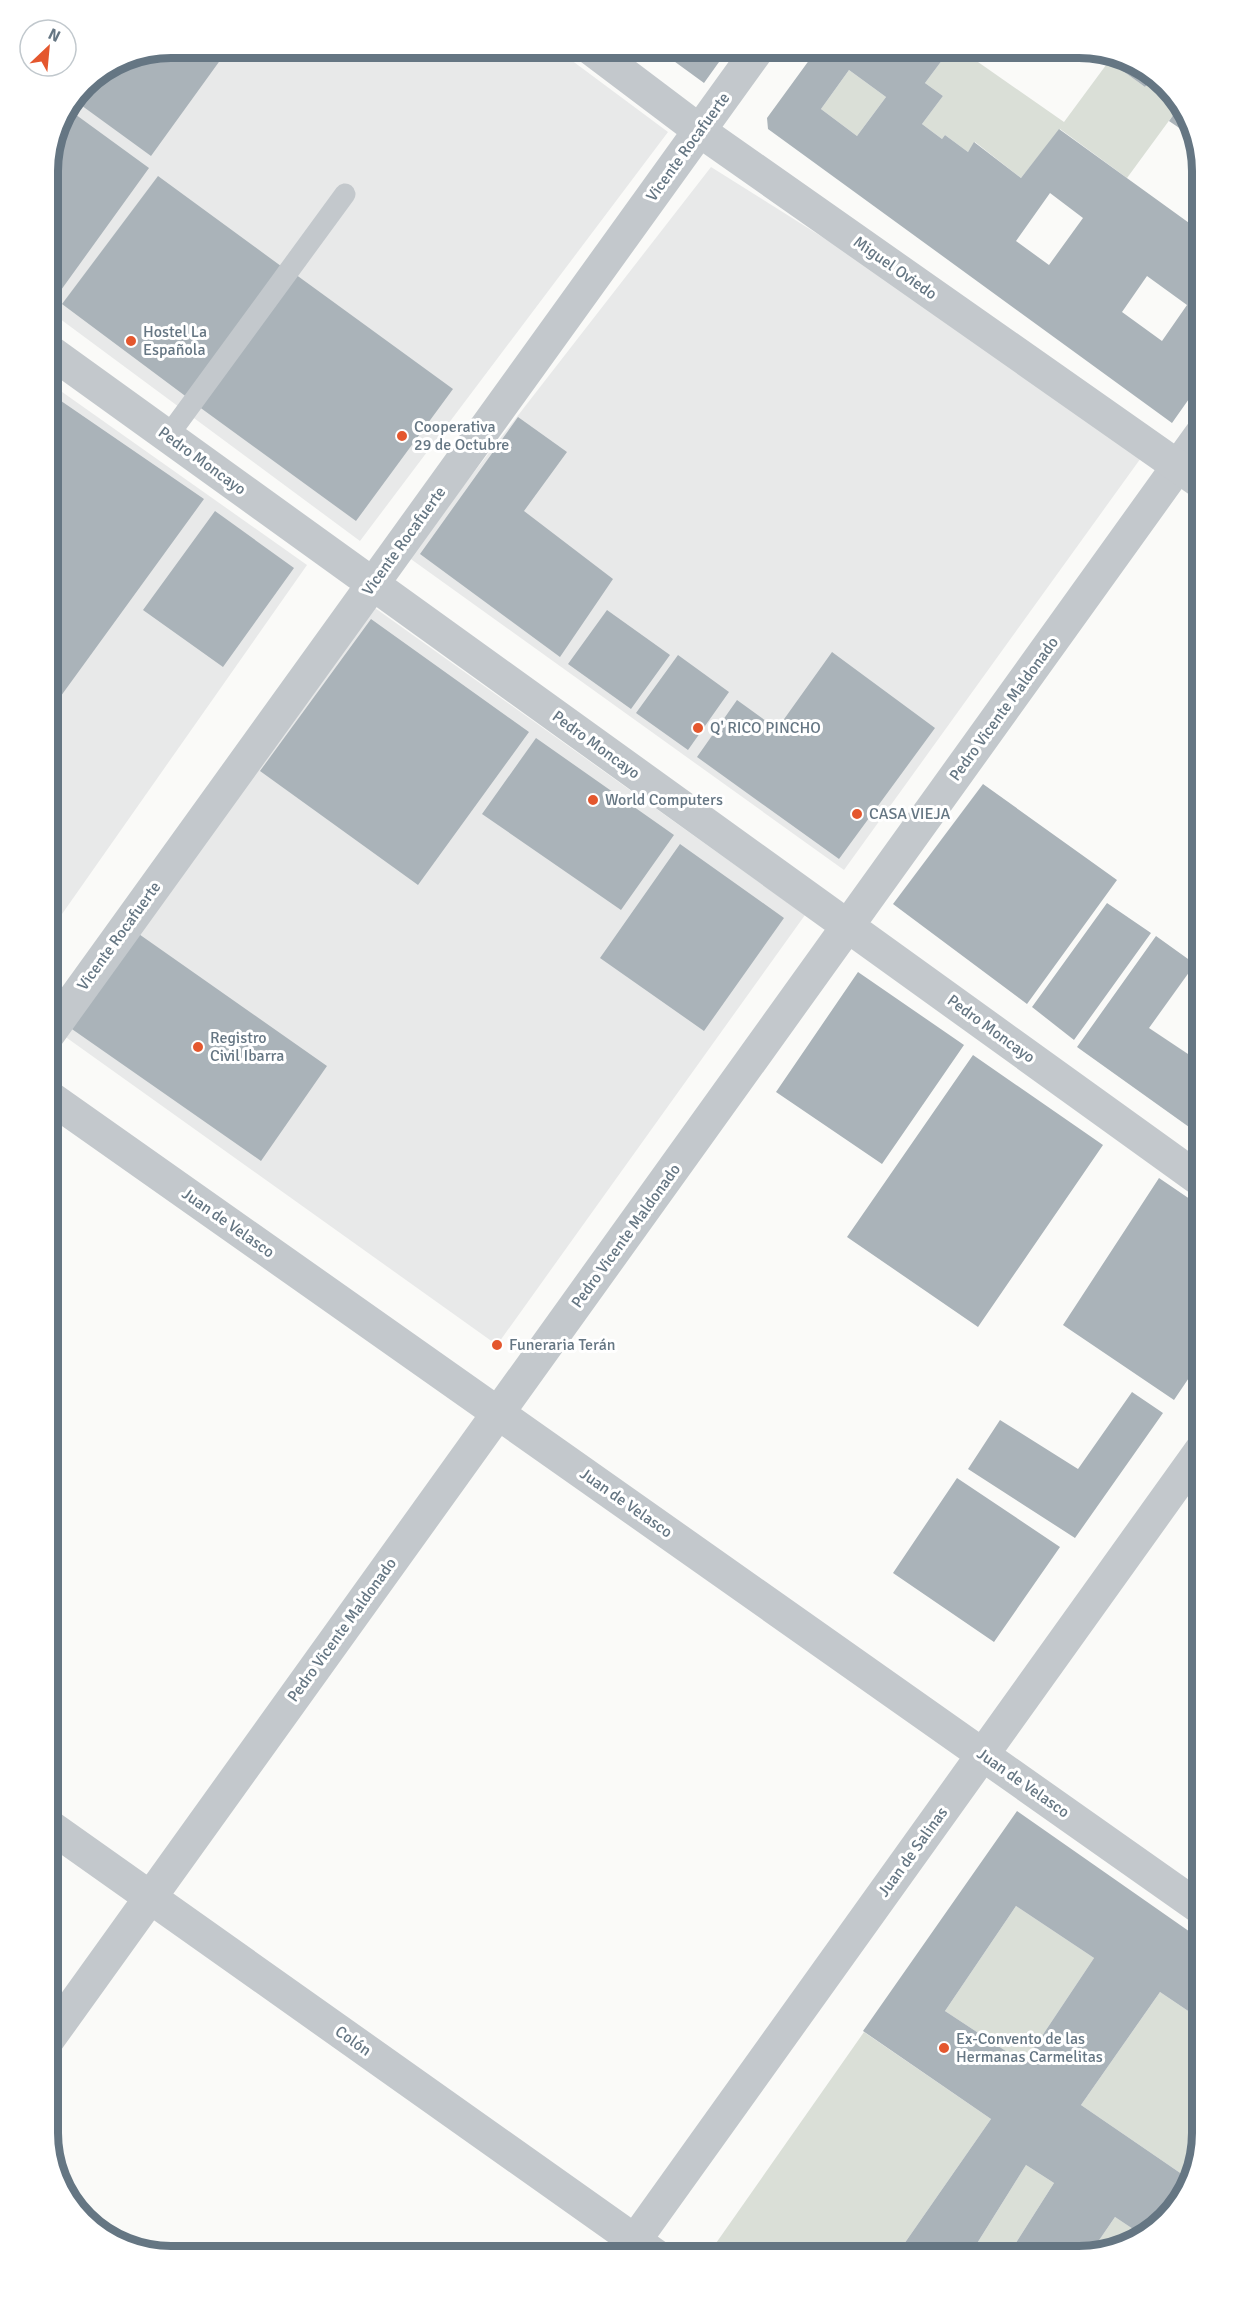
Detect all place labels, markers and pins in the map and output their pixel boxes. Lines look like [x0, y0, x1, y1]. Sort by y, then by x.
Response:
place label: Hostel La Española [143, 322, 207, 360]
marker: Hostel La Española [124, 334, 138, 348]
place label: Cooperativa 29 de Octubre [414, 417, 509, 455]
marker: Cooperativa 29 de Octubre [395, 429, 409, 443]
place label: Q' RICO PINCHO [710, 718, 821, 738]
marker: Q' RICO PINCHO [691, 721, 705, 735]
place label: World Computers [605, 790, 723, 810]
marker: World Computers [586, 793, 600, 807]
place label: CASA VIEJA [869, 804, 950, 824]
marker: CASA VIEJA [850, 807, 864, 821]
place label: Registro Civil Ibarra [210, 1028, 285, 1066]
marker: Registro Civil Ibarra [191, 1040, 205, 1054]
place label: Funeraria Terán [509, 1335, 616, 1355]
marker: Funeraria Terán [490, 1338, 504, 1352]
place label: Ex-Convento de las Hermanas Carmelitas [956, 2029, 1103, 2067]
marker: Ex-Convento de las Hermanas Carmelitas [937, 2041, 951, 2055]

